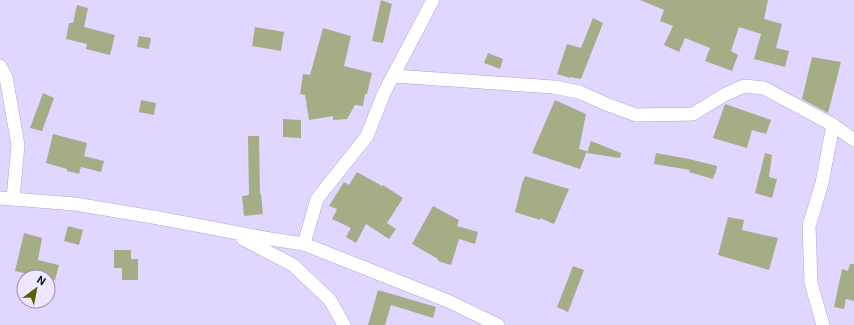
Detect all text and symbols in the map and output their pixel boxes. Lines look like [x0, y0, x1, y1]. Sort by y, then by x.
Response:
north arrow [16, 269, 56, 309]
text: N [34, 273, 48, 289]

